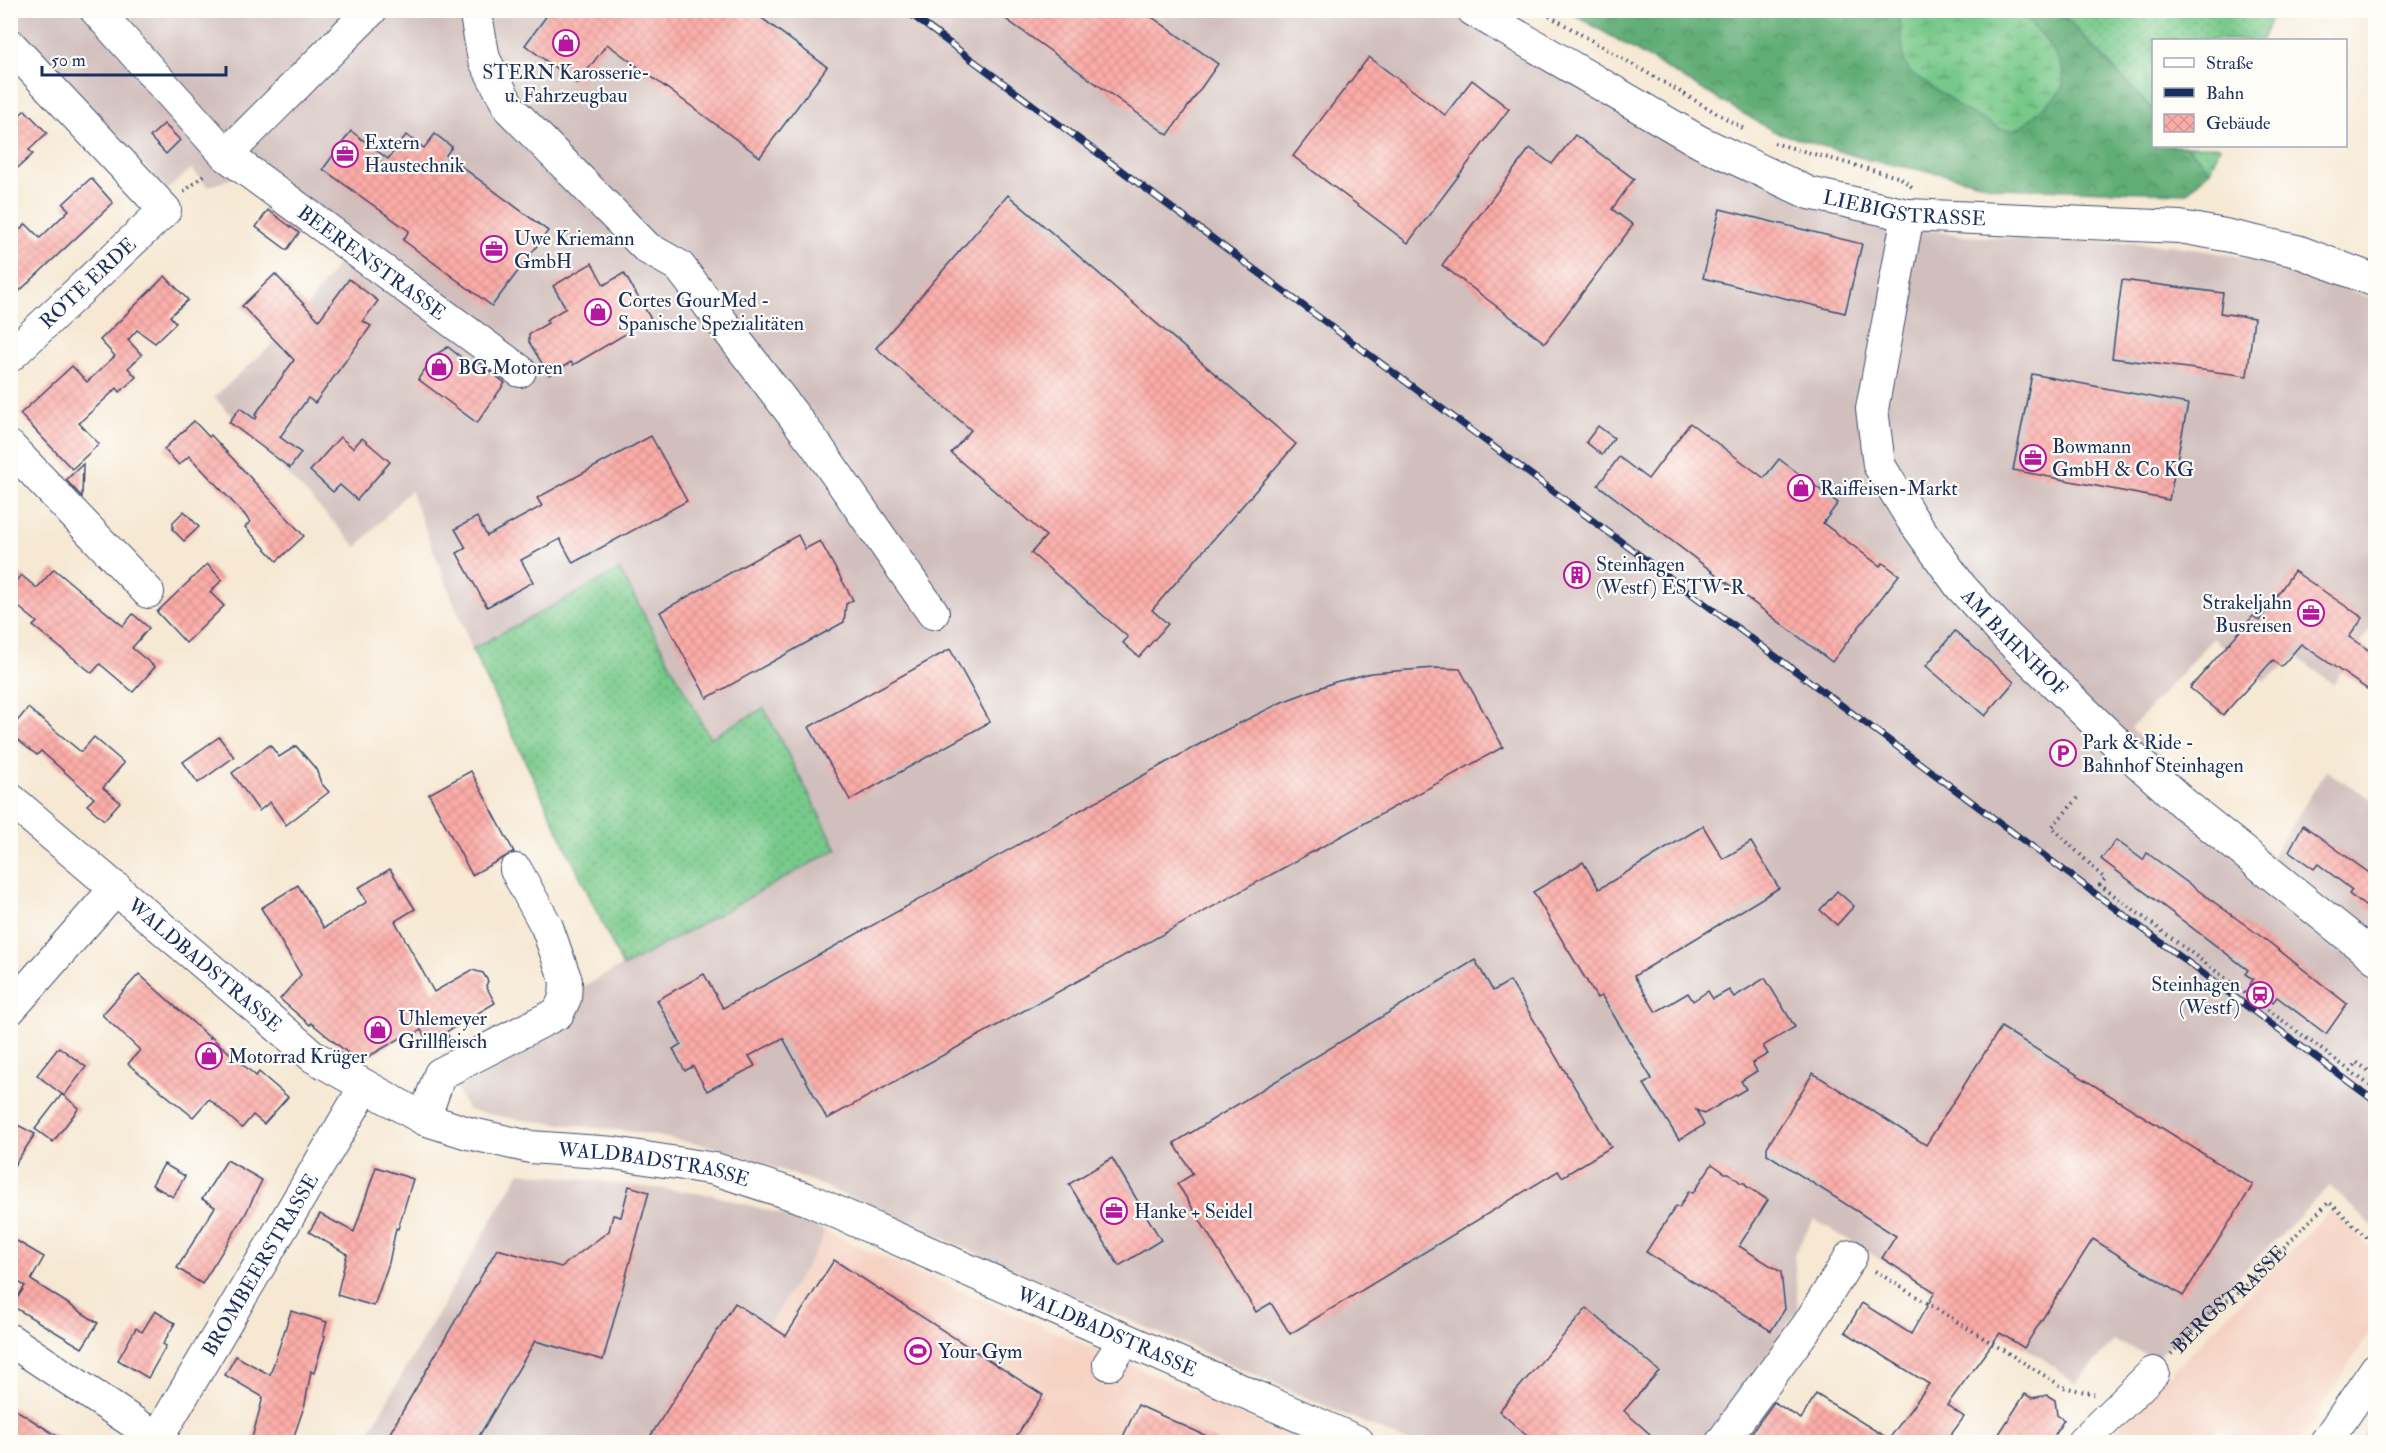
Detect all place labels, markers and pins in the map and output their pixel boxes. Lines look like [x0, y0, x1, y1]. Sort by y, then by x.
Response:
shop icon: STERN Karosserie- u. Fahrzeugbau [551, 28, 581, 58]
place label: STERN Karosserie- u. Fahrzeugbau [482, 60, 650, 108]
place label: Extern Haustechnik [364, 130, 465, 178]
office icon: Extern Haustechnik [330, 139, 360, 169]
place label: Uwe Kriemann GmbH [514, 226, 635, 274]
office icon: Uwe Kriemann GmbH [479, 234, 509, 264]
place label: Cortes GourMed - Spanische Spezialitäten [618, 288, 804, 337]
shop icon: Cortes GourMed - Spanische Spezialitäten [583, 297, 613, 327]
shop icon: BG Motoren [424, 352, 454, 382]
place label: BG Motoren [458, 355, 563, 380]
place label: Bowmann GmbH & Co KG [2052, 434, 2194, 482]
office icon: Bowmann GmbH & Co KG [2018, 443, 2048, 473]
shop icon: Raiffeisen-Markt [1786, 473, 1816, 503]
place label: Raiffeisen-Markt [1820, 476, 1958, 501]
place label: Steinhagen (Westf) ESTW-R [1596, 552, 1746, 600]
building icon: Steinhagen (Westf) ESTW-R [1562, 560, 1592, 590]
place label: Strakeljahn Busreisen [2202, 590, 2292, 638]
office icon: Strakeljahn Busreisen [2296, 598, 2326, 628]
place label: Park & Ride - Bahnhof Steinhagen [2082, 730, 2244, 778]
parking icon: Park & Ride - Bahnhof Steinhagen [2048, 738, 2078, 768]
place label: Steinhagen (Westf) [2151, 972, 2240, 1020]
station icon: Steinhagen (Westf) [2245, 980, 2275, 1010]
place label: Uhlemeyer Grillfleisch [398, 1006, 488, 1054]
shop icon: Uhlemeyer Grillfleisch [363, 1015, 393, 1045]
shop icon: Motorrad Krüger [194, 1041, 224, 1071]
place label: Motorrad Krüger [228, 1044, 368, 1069]
office icon: Hanke + Seidel [1099, 1196, 1129, 1226]
place label: Hanke + Seidel [1134, 1199, 1253, 1224]
sports icon: Your Gym [903, 1336, 933, 1366]
place label: Your Gym [938, 1339, 1023, 1364]

